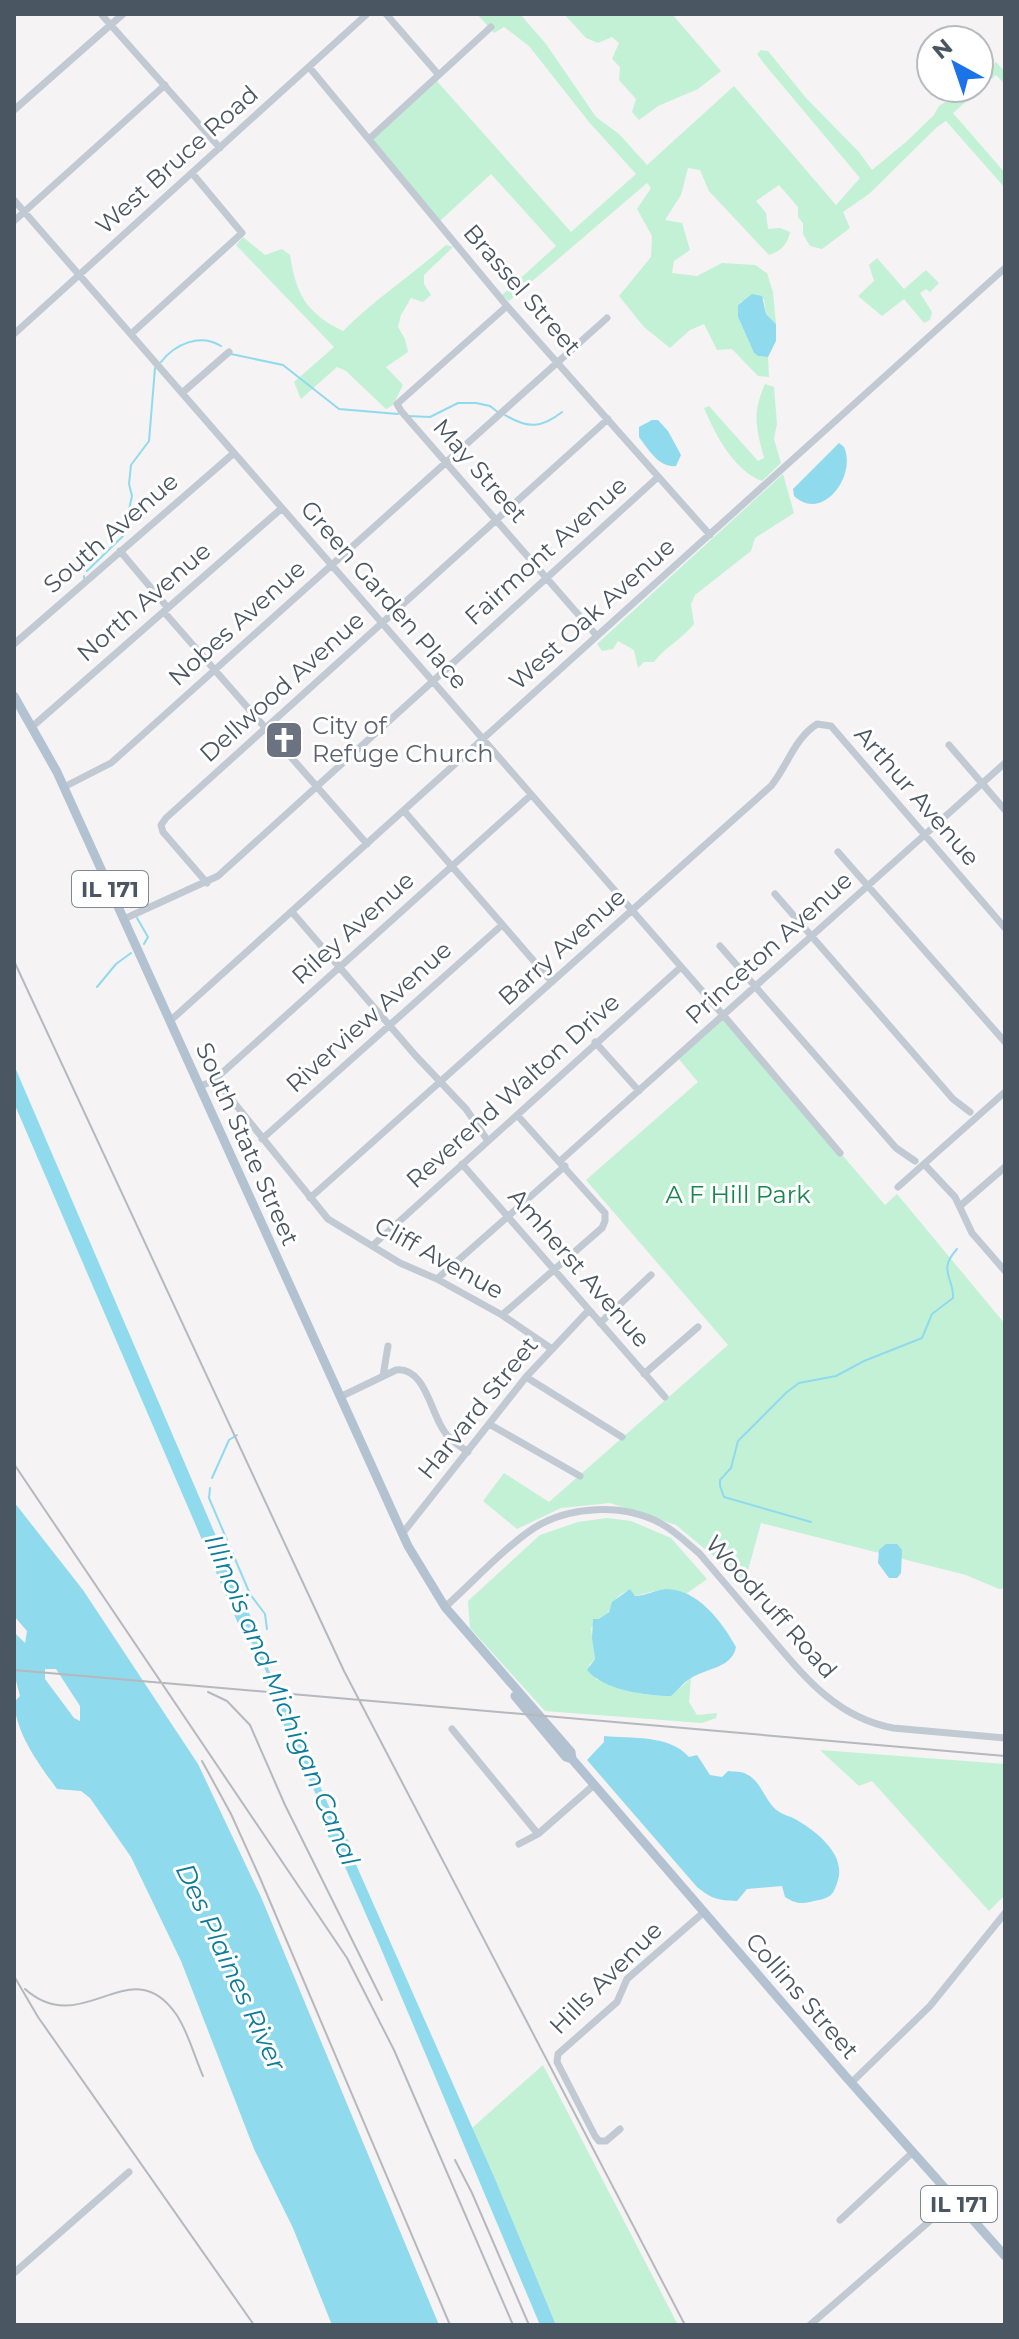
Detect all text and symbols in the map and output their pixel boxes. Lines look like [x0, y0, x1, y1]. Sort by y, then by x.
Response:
north arrow [915, 24, 995, 104]
text: N [927, 33, 958, 65]
street label: West Bruce Road [90, 79, 264, 240]
street label: Brassel Street [458, 218, 587, 361]
street label: May Street [427, 413, 534, 529]
street label: South Avenue [37, 466, 184, 599]
street label: Fairmont Avenue [459, 470, 633, 631]
street label: Green Garden Place [295, 494, 474, 695]
street label: West Oak Avenue [503, 532, 681, 696]
street label: North Avenue [71, 536, 216, 667]
street label: Nobes Avenue [162, 554, 311, 692]
street label: Dellwood Avenue [193, 605, 370, 768]
place label: City of Refuge Church [312, 711, 494, 768]
church icon: City of Refuge Church [263, 719, 305, 761]
street label: Arthur Avenue [849, 720, 986, 872]
street label: Riley Avenue [286, 865, 420, 990]
street label: Princeton Avenue [679, 865, 858, 1030]
road number: IL 171 [72, 871, 148, 907]
street label: Barry Avenue [492, 882, 631, 1011]
street label: Riverview Avenue [280, 935, 457, 1099]
street label: Reverend Walton Drive [400, 987, 625, 1194]
street label: South State Street [190, 1038, 305, 1250]
park label: A F Hill Park [666, 1180, 811, 1209]
street label: Amherst Avenue [502, 1182, 656, 1353]
street label: Cliff Avenue [370, 1210, 509, 1305]
street label: Harvard Street [411, 1330, 544, 1485]
water label: Illinois and Michigan Canal [197, 1529, 367, 1871]
street label: Woodruff Road [699, 1529, 843, 1684]
water label: Des Plaines River [169, 1858, 293, 2076]
street label: Hills Avenue [543, 1915, 668, 2040]
street label: Collins Street [740, 1927, 865, 2065]
road number: IL 171 [921, 2186, 997, 2222]

